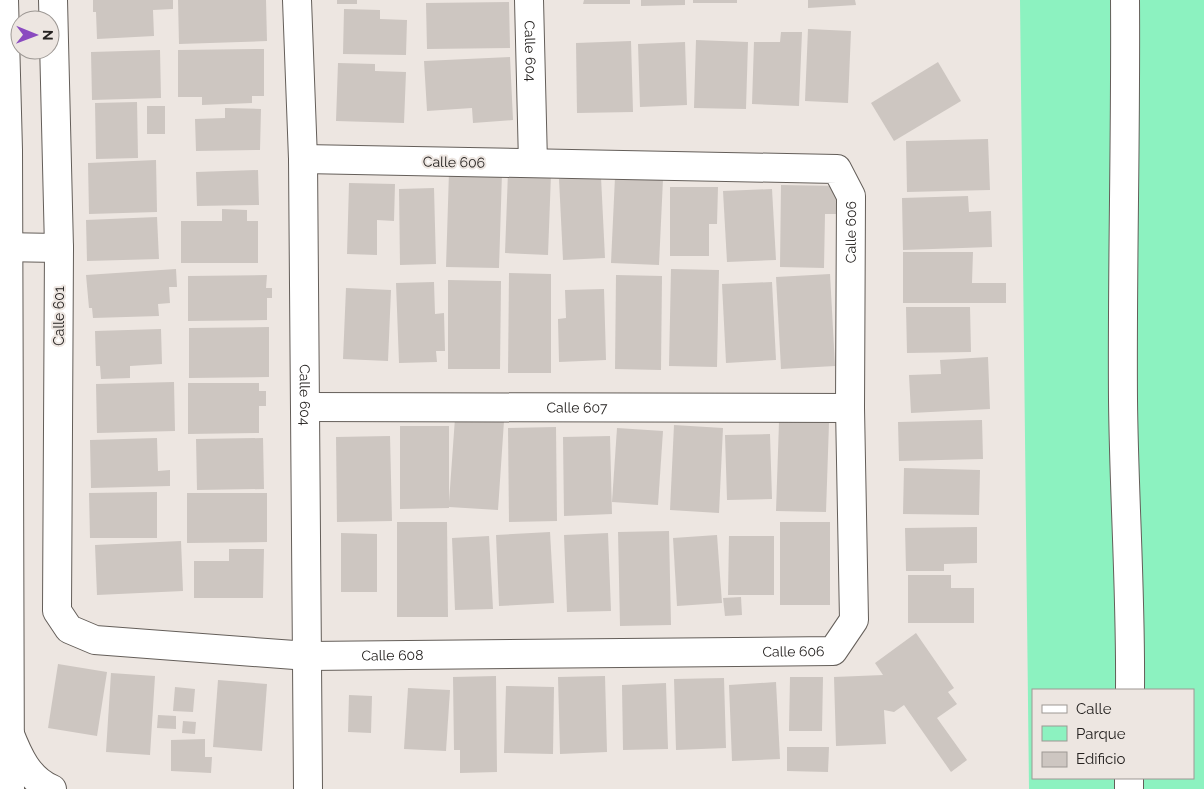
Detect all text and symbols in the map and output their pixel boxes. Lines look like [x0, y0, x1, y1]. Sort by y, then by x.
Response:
north arrow [10, 10, 60, 60]
street label: Calle 604 [522, 20, 539, 82]
text: N [40, 30, 56, 41]
street label: Calle 606 [423, 153, 485, 171]
street label: Calle 606 [843, 201, 859, 263]
street label: Calle 601 [51, 286, 67, 346]
street label: Calle 604 [297, 364, 313, 426]
street label: Calle 607 [546, 399, 608, 416]
street label: Calle 606 [762, 643, 825, 660]
street label: Calle 608 [361, 647, 424, 663]
legend [1032, 689, 1194, 779]
text: Calle [1076, 700, 1112, 718]
text: Parque [1076, 725, 1126, 743]
text: Edificio [1076, 750, 1126, 768]

